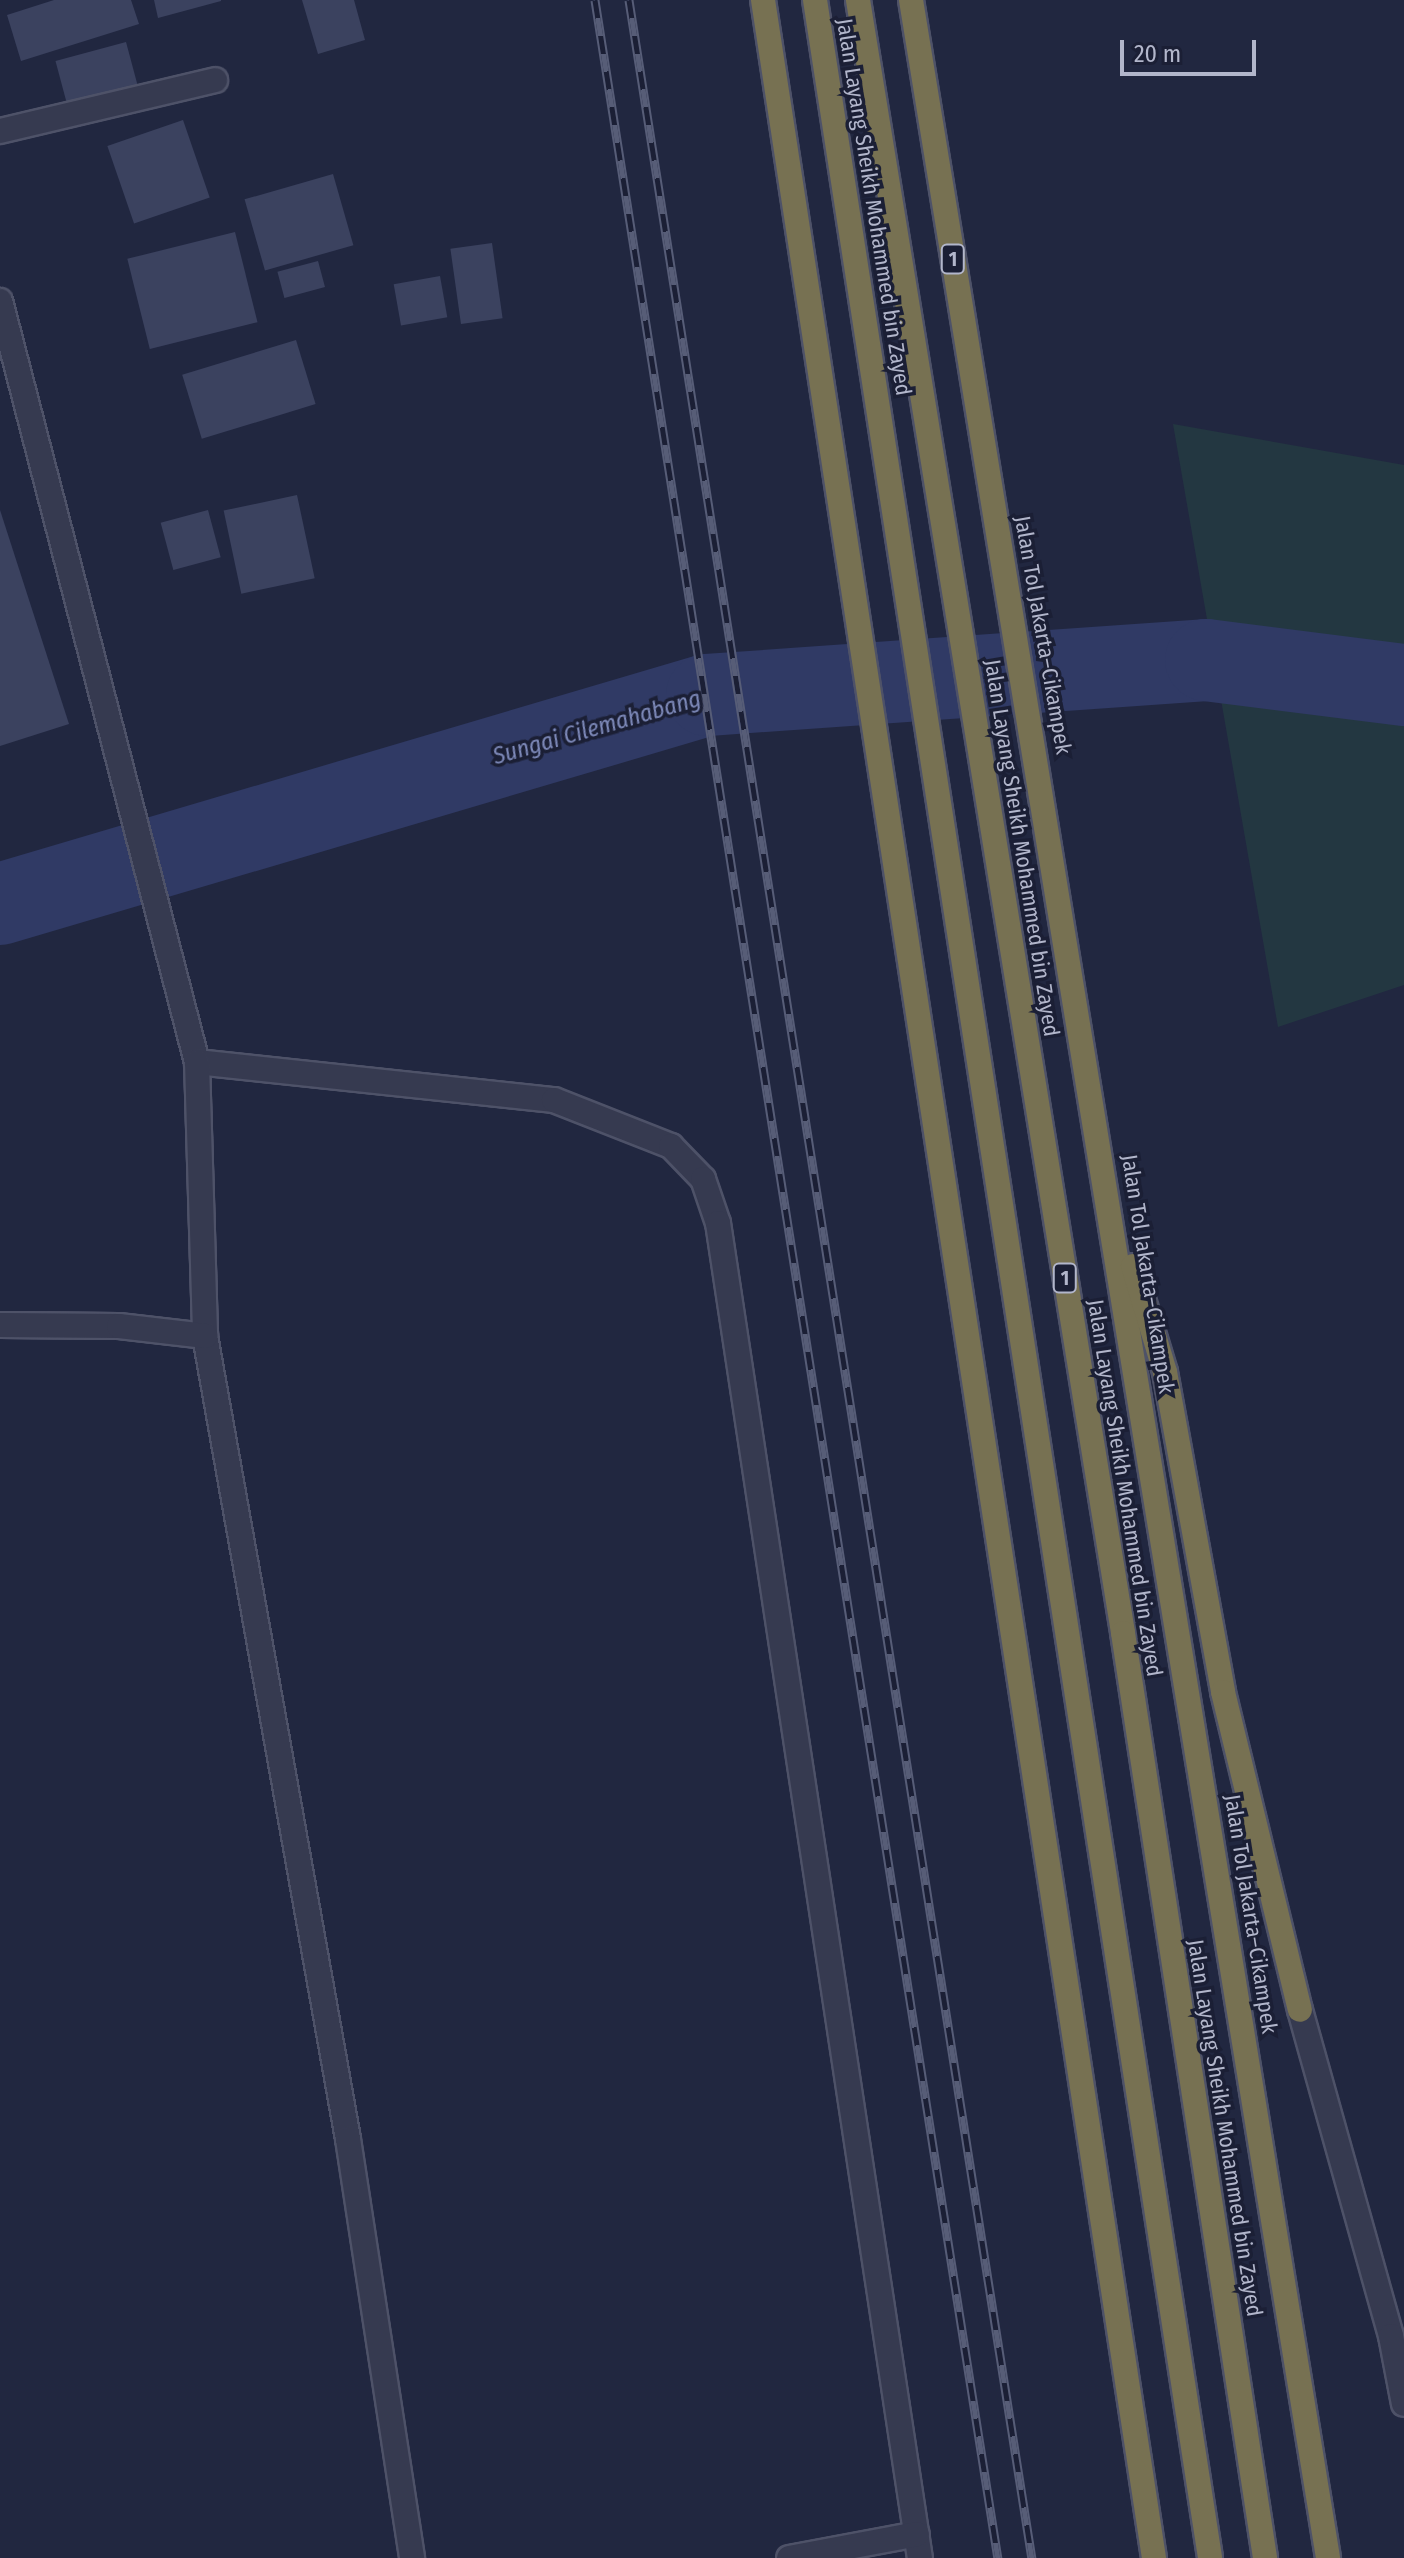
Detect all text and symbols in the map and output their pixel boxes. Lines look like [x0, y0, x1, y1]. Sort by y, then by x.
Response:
street label: Jalan Layang Sheikh Mohammed bin Zayed [831, 17, 917, 397]
scale bar [1124, 24, 1260, 74]
text: 20 m [1134, 40, 1181, 68]
road number: 1 [939, 243, 967, 275]
street label: Jalan Tol Jakarta–Cikampek [1009, 514, 1077, 756]
street label: Jalan Layang Sheikh Mohammed bin Zayed [979, 658, 1065, 1038]
water label: Sungai Cilemahabang [490, 685, 704, 771]
street label: Jalan Tol Jakarta–Cikampek [1116, 1153, 1180, 1395]
road number: 1 [1051, 1262, 1079, 1294]
street label: Jalan Layang Sheikh Mohammed bin Zayed [1082, 1298, 1168, 1678]
street label: Jalan Tol Jakarta–Cikampek [1219, 1793, 1283, 2035]
street label: Jalan Layang Sheikh Mohammed bin Zayed [1182, 1938, 1268, 2318]

